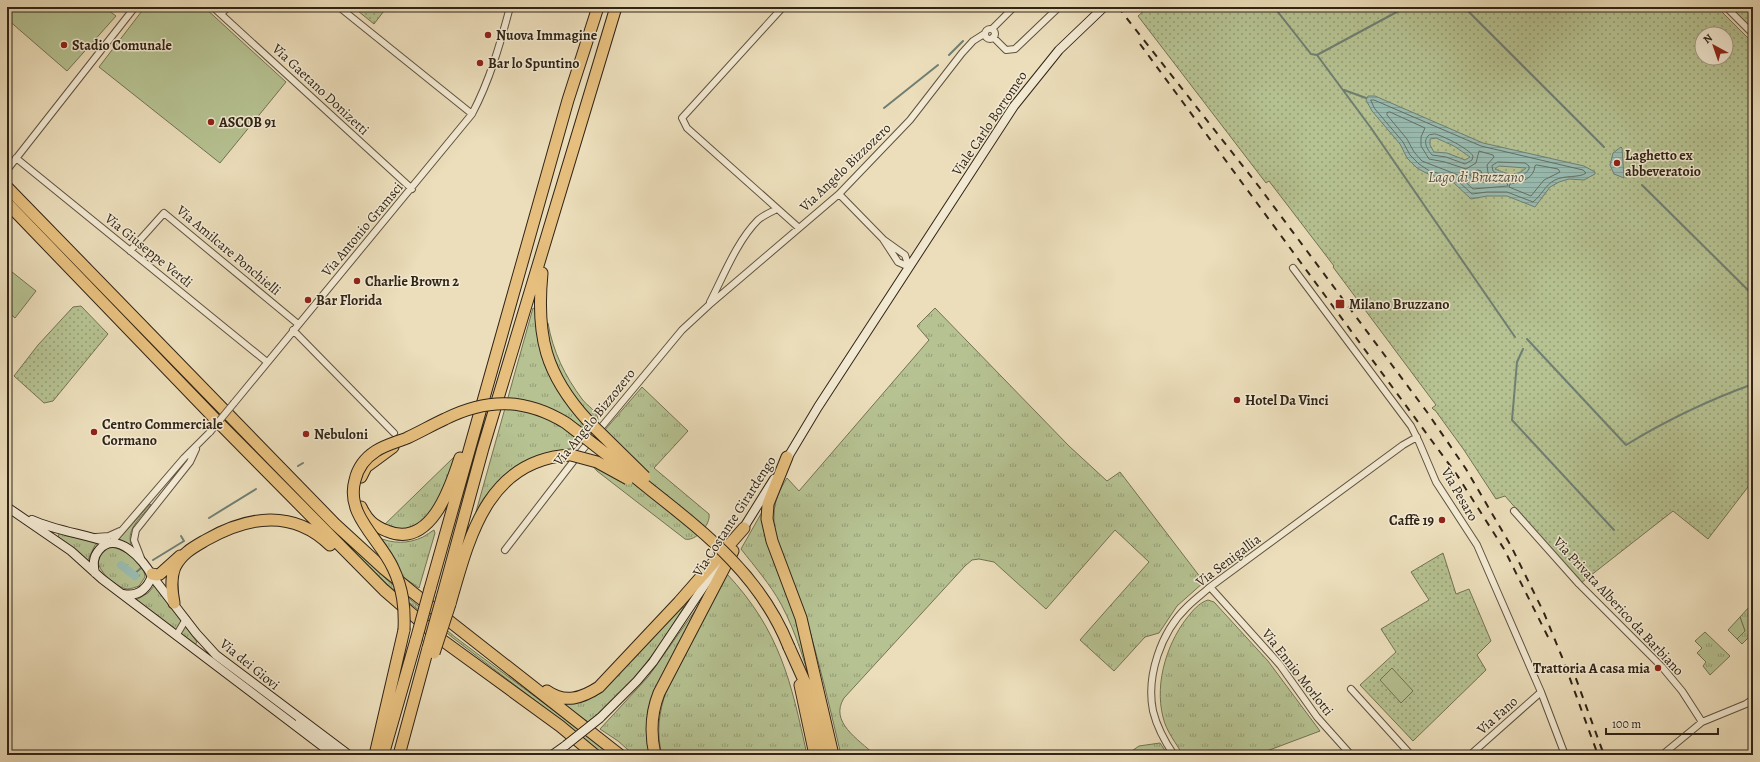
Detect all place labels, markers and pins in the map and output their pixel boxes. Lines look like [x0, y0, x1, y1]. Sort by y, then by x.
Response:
place label: Nuova Immagine [496, 26, 598, 45]
marker: Nuova Immagine [483, 30, 493, 40]
place label: Stadio Comunale [72, 36, 173, 55]
marker: Stadio Comunale [59, 40, 69, 50]
place label: Bar lo Spuntino [488, 54, 579, 73]
marker: Bar lo Spuntino [475, 58, 485, 68]
place label: ASCOB 91 [218, 113, 276, 132]
marker: ASCOB 91 [206, 117, 216, 127]
place label: Laghetto ex abbeveratoio [1625, 146, 1701, 181]
marker: Laghetto ex abbeveratoio [1612, 158, 1622, 168]
place label: Charlie Brown 2 [365, 272, 459, 291]
marker: Charlie Brown 2 [352, 276, 362, 286]
place label: Bar Florida [316, 291, 383, 310]
marker: Bar Florida [303, 295, 313, 305]
place label: Milano Bruzzano [1349, 295, 1450, 314]
marker: Milano Bruzzano [1334, 298, 1346, 310]
place label: Hotel Da Vinci [1245, 391, 1329, 410]
marker: Hotel Da Vinci [1232, 395, 1242, 405]
place label: Centro Commerciale Cormano [102, 415, 223, 450]
place label: Nebuloni [314, 425, 368, 444]
marker: Centro Commerciale Cormano [89, 427, 99, 437]
marker: Nebuloni [301, 429, 311, 439]
place label: Caffè 19 [1389, 511, 1435, 530]
marker: Caffè 19 [1437, 515, 1447, 525]
place label: Trattoria A casa mia [1533, 659, 1650, 678]
marker: Trattoria A casa mia [1653, 663, 1663, 673]

